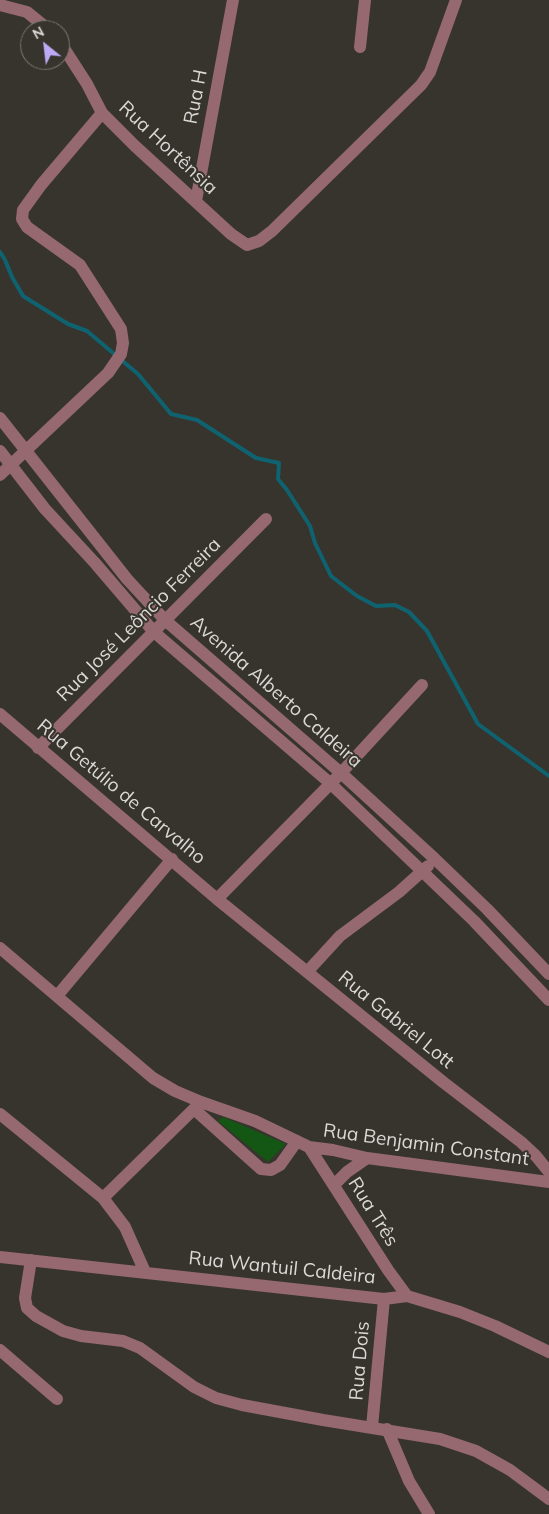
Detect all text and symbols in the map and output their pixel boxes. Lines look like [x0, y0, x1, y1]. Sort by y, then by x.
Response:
north arrow [20, 20, 70, 70]
text: N [29, 22, 47, 43]
street label: Rua H [180, 68, 212, 126]
street label: Rua Hortênsia [114, 96, 222, 200]
street label: Rua José Leôncio Ferreira [52, 533, 226, 707]
street label: Avenida Alberto Caldeira [185, 611, 367, 773]
street label: Rua Getúlio de Carvalho [32, 715, 210, 869]
street label: Rua Gabriel Lott [333, 966, 459, 1074]
street label: Rua Benjamin Constant [322, 1119, 530, 1171]
street label: Rua Três [343, 1173, 403, 1251]
street label: Rua Wantuil Caldeira [187, 1247, 377, 1289]
street label: Rua Dois [345, 1320, 375, 1402]

